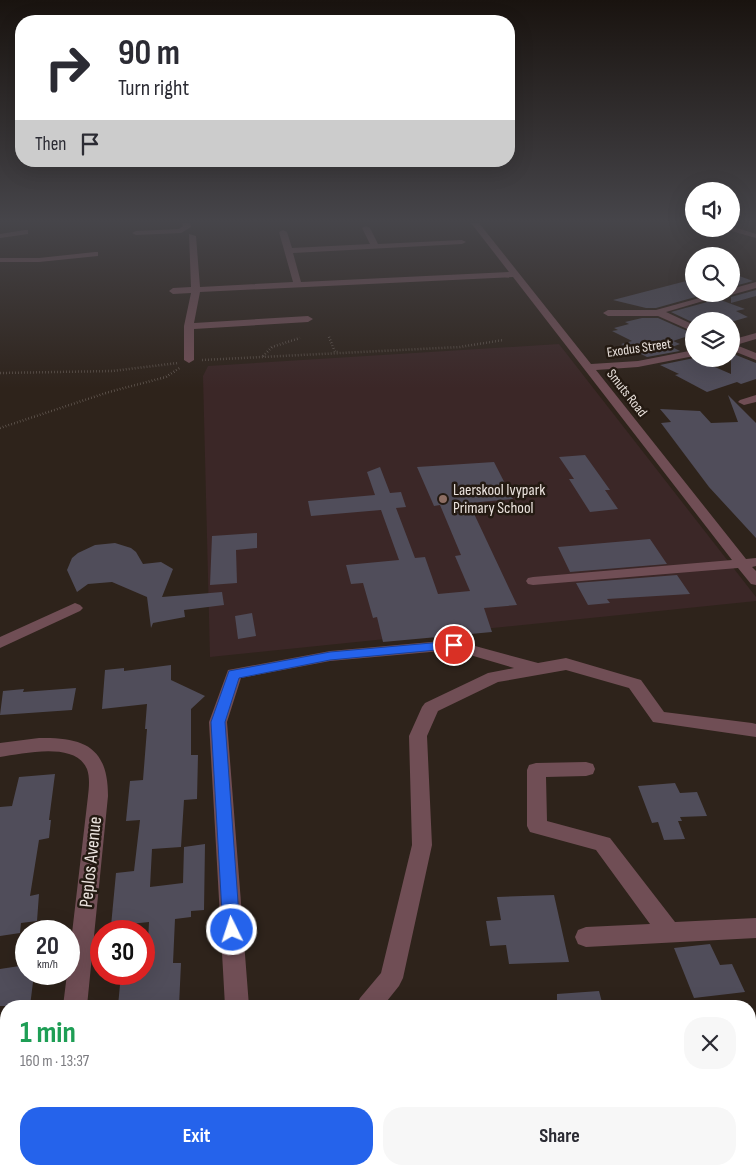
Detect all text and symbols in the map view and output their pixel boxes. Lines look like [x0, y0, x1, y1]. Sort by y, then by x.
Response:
text: 90 m [118, 32, 180, 75]
icon: right [35, 35, 100, 100]
text: Turn right [118, 75, 189, 102]
icon: arrive [76, 130, 104, 158]
text: Then [35, 133, 66, 156]
map controls [685, 182, 740, 367]
button: sound [685, 182, 740, 237]
button: search [685, 247, 740, 302]
button: layers [685, 312, 740, 367]
street label: Exodus Street [606, 335, 672, 361]
street label: Smuts Road [603, 366, 651, 420]
place label: Laerskool Ivypark Primary School [453, 481, 545, 518]
marker: Laerskool Ivypark Primary School [437, 493, 449, 505]
pin [433, 624, 475, 666]
icon: arrive [440, 631, 468, 659]
street label: Peplos Avenue [75, 815, 107, 909]
position arrow [205, 903, 257, 955]
speed limit sign: 30 [90, 920, 155, 985]
text: 20 [36, 931, 59, 962]
text: km/h [37, 957, 58, 972]
text: 1 min [20, 1015, 76, 1051]
button: close [684, 1017, 736, 1069]
text: 160 m · 13:37 [20, 1052, 89, 1071]
button: Exit [20, 1107, 373, 1165]
button: Share [383, 1107, 736, 1165]

